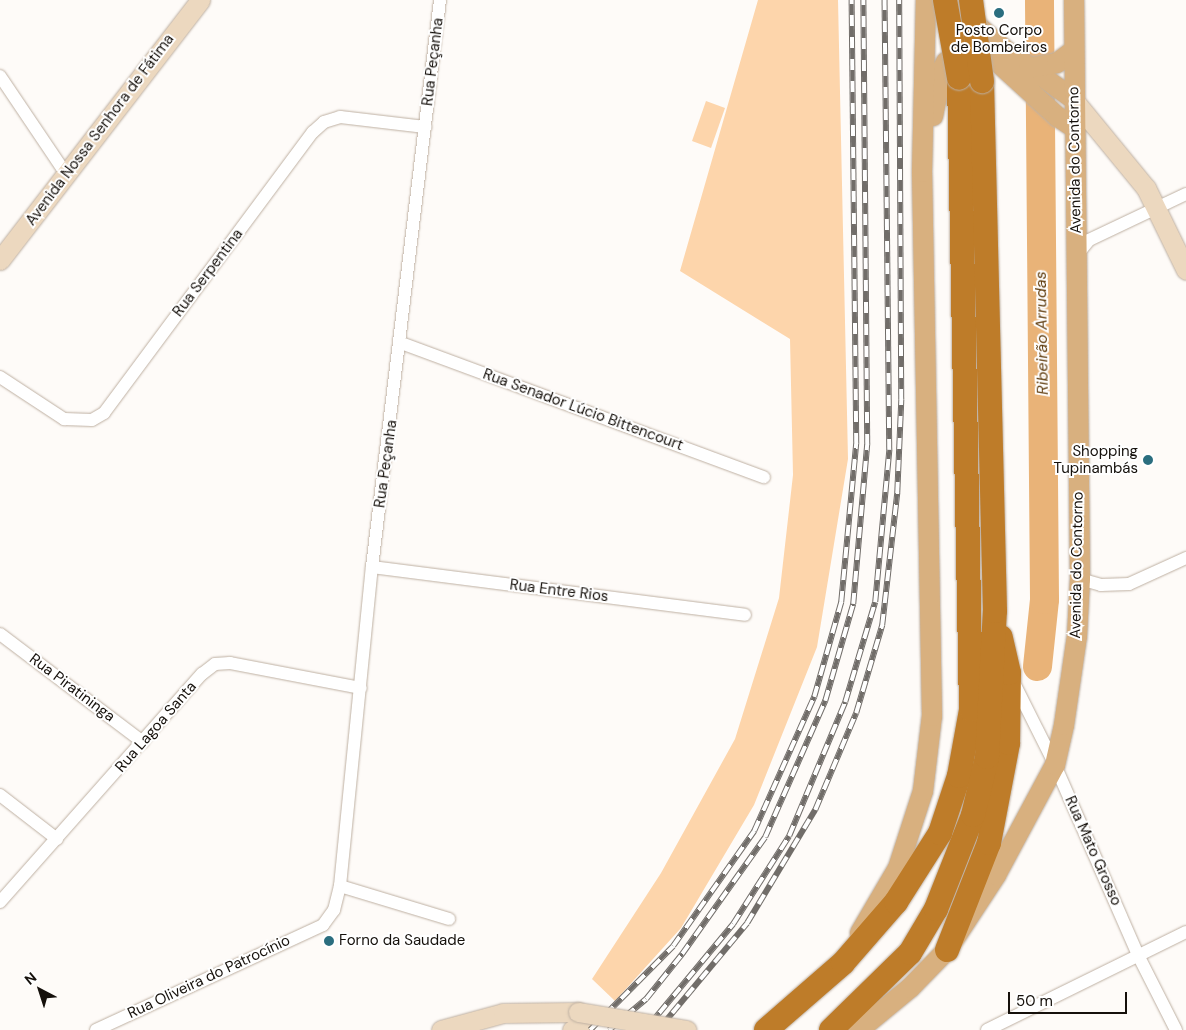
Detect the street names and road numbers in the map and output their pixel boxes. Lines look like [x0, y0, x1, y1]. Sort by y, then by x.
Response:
street label: Rua Peçanha [419, 17, 447, 107]
street label: Avenida Nossa Senhora de Fátima [22, 31, 178, 229]
street label: Avenida do Contorno [1065, 86, 1085, 234]
street label: Rua Serpentina [169, 226, 247, 320]
street label: Rua Senador Lúcio Bittencourt [480, 365, 686, 455]
street label: Rua Peçanha [371, 419, 401, 509]
street label: Avenida do Contorno [1067, 491, 1087, 639]
street label: Rua Entre Rios [509, 576, 609, 606]
street label: Rua Piratininga [26, 650, 118, 726]
street label: Rua Lagoa Santa [112, 678, 200, 776]
street label: Rua Mato Grosso [1061, 793, 1125, 909]
street label: Rua Oliveira do Patrocínio [125, 931, 293, 1023]

